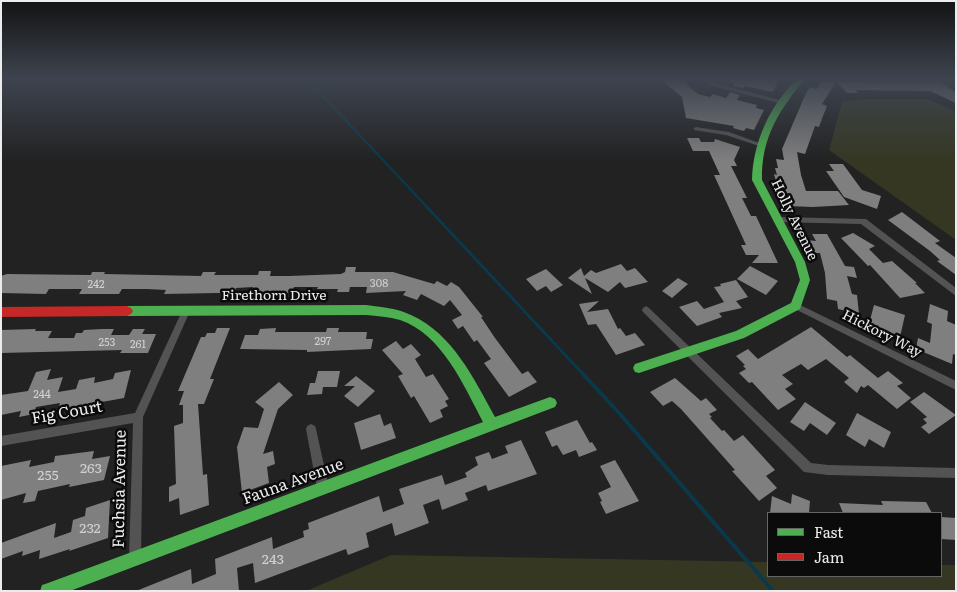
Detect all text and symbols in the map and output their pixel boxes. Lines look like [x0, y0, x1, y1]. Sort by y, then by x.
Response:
street label: Holly Avenue [767, 177, 821, 263]
house number: 308 [370, 277, 388, 291]
house number: 242 [87, 278, 105, 292]
street label: Firethorn Drive [221, 288, 327, 304]
street label: Hickory Way [839, 307, 925, 361]
house number: 297 [315, 335, 331, 349]
house number: 253 [98, 336, 116, 350]
house number: 261 [130, 338, 146, 352]
house number: 244 [33, 388, 51, 402]
street label: Fig Court [30, 397, 104, 429]
street label: Fuchsia Avenue [109, 430, 131, 548]
street label: Fauna Avenue [240, 455, 346, 509]
house number: 263 [80, 461, 102, 477]
house number: 255 [37, 468, 59, 484]
legend [767, 512, 942, 577]
text: Fast [814, 520, 843, 543]
house number: 232 [79, 521, 101, 537]
text: Jam [814, 545, 844, 568]
house number: 243 [262, 552, 284, 568]

